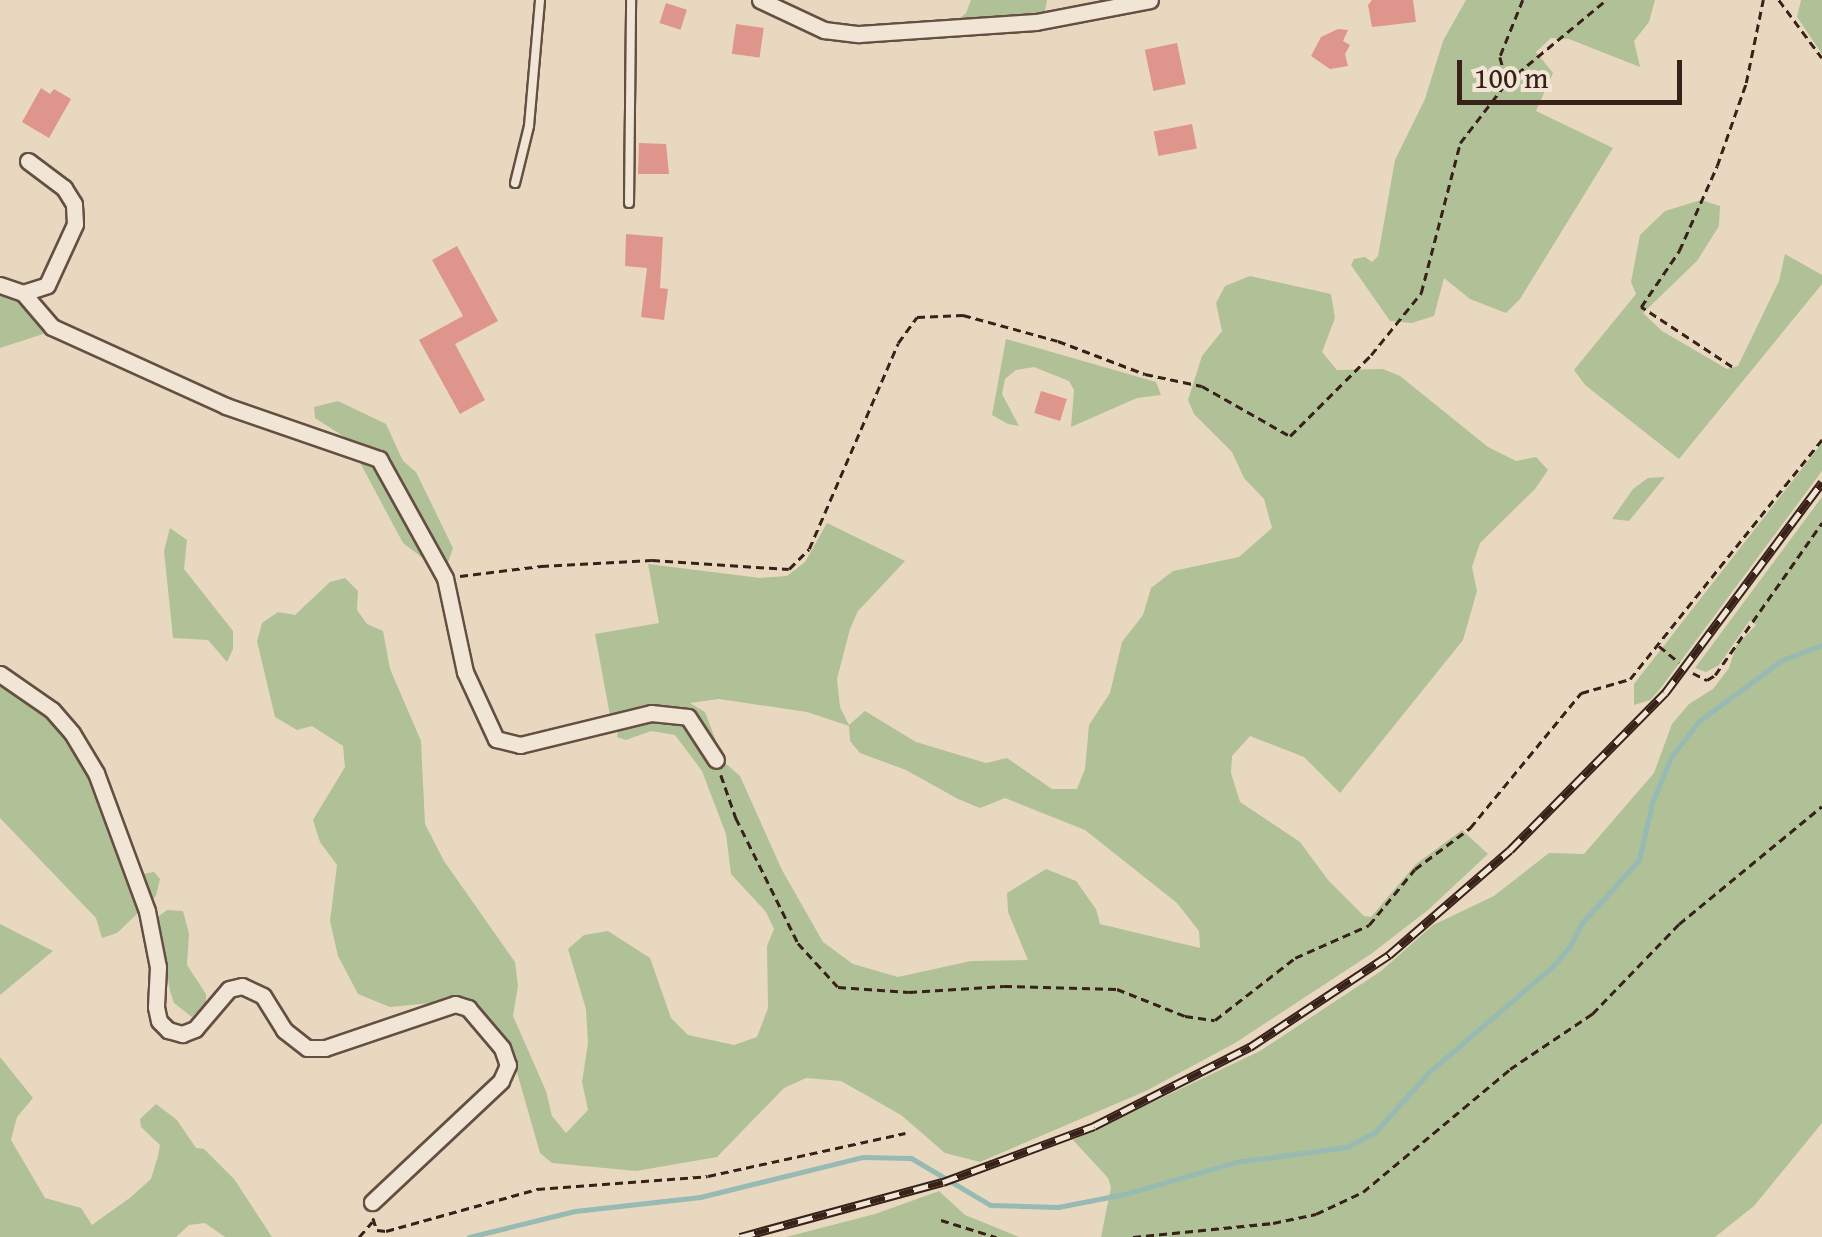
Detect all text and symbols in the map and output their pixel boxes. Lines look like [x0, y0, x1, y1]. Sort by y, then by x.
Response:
scale bar [1462, 40, 1687, 102]
text: 100 m [1474, 55, 1548, 99]

